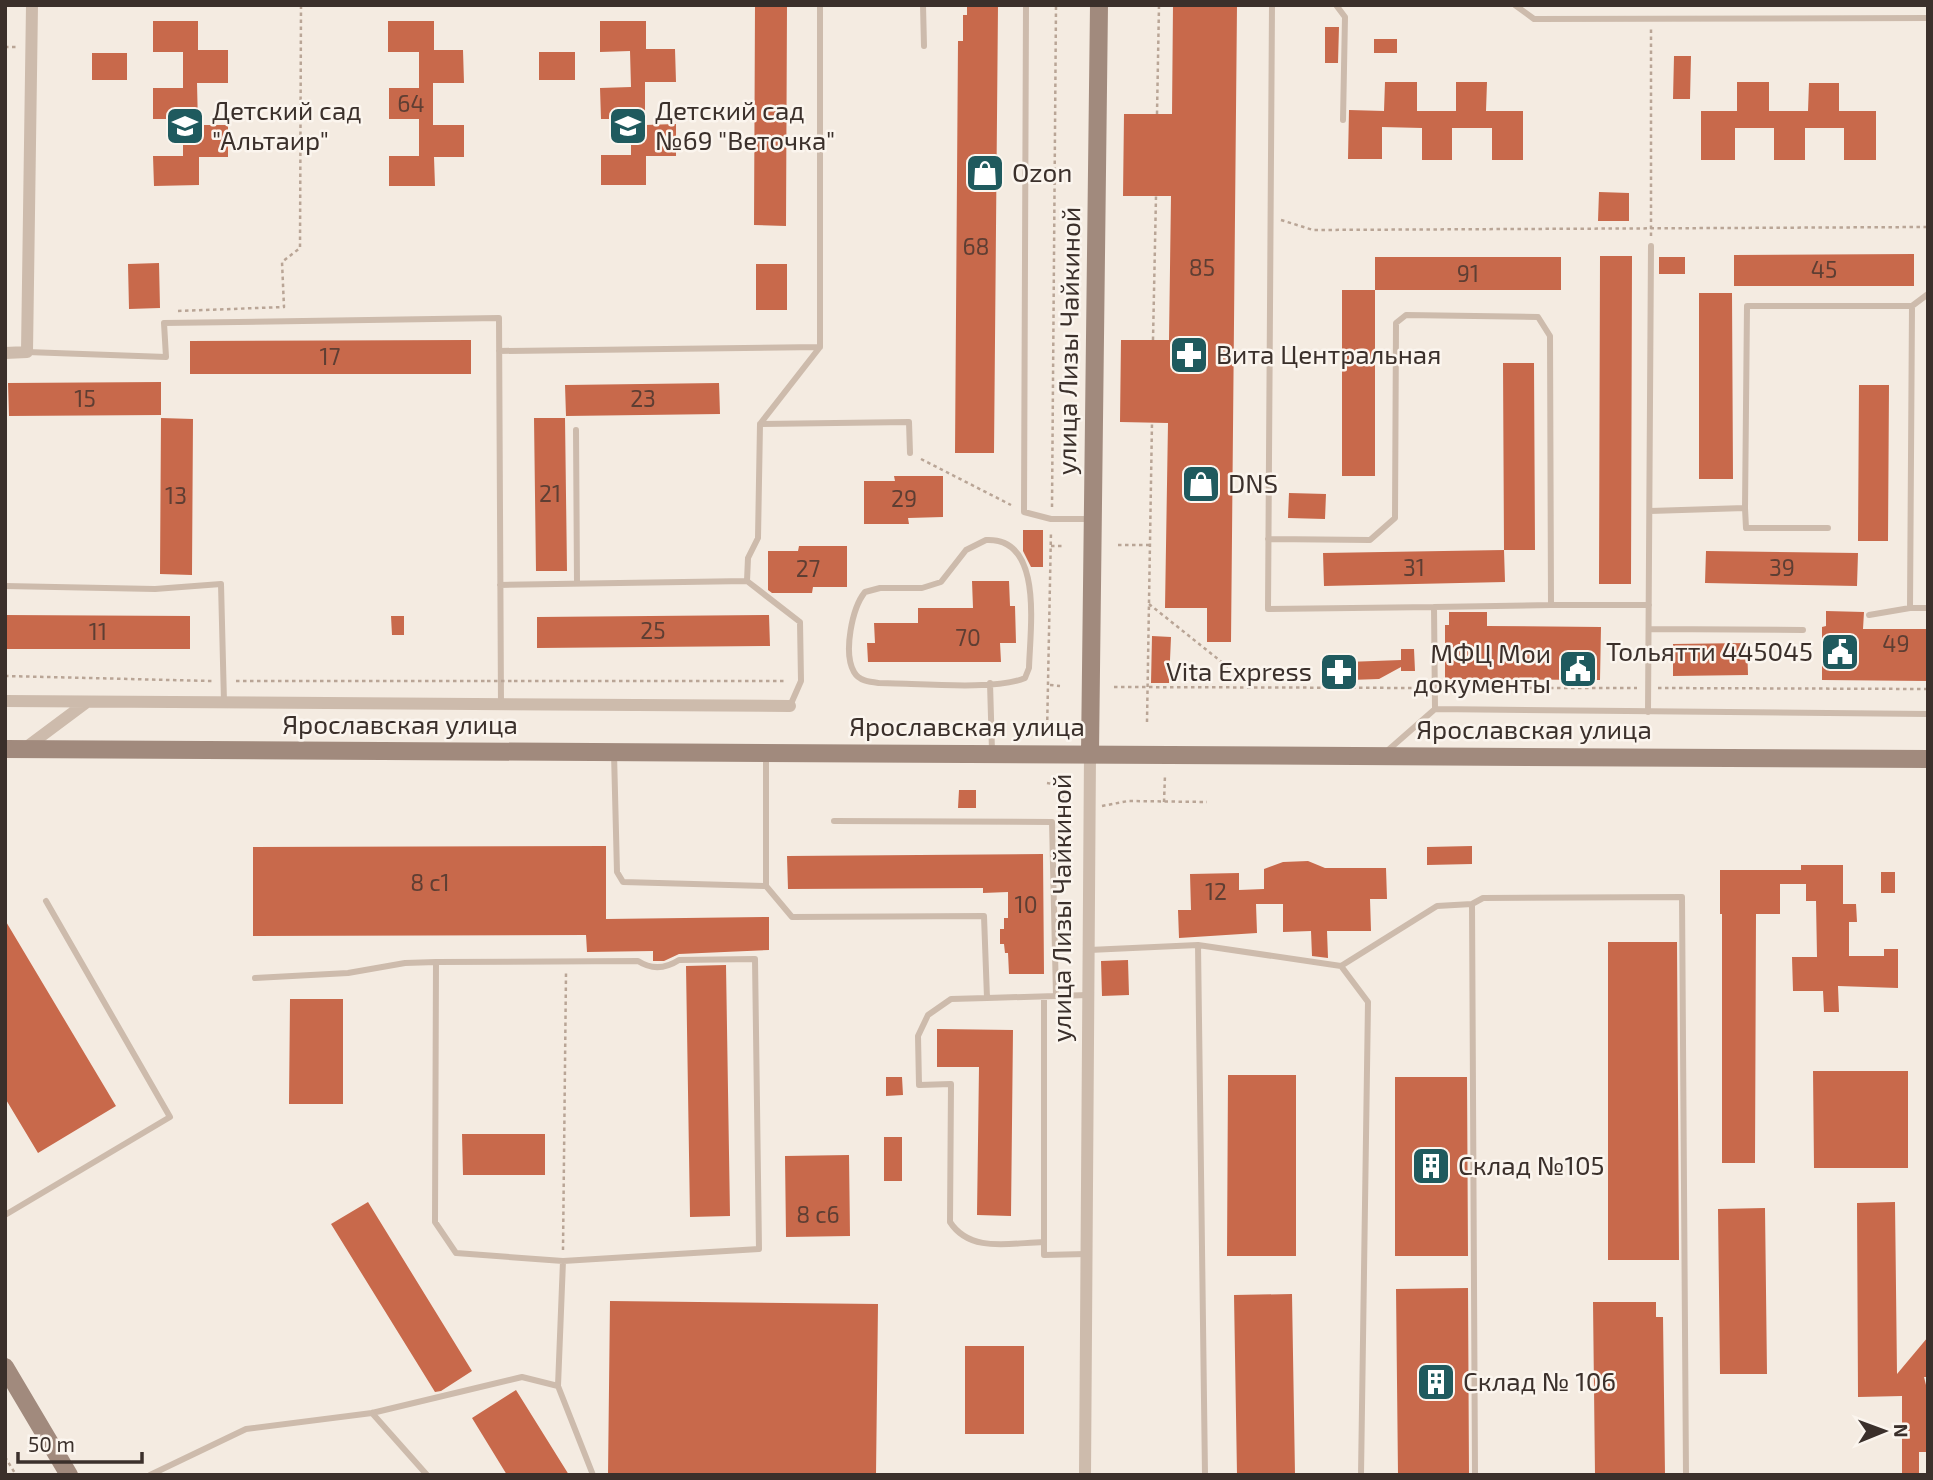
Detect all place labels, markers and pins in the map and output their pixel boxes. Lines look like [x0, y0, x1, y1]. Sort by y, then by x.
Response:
place label: Детский сад "Альтаир" [212, 94, 362, 155]
place label: Детский сад №69 "Веточка" [655, 94, 835, 155]
school or university icon: Детский сад "Альтаир" [164, 105, 206, 147]
school or university icon: Детский сад №69 "Веточка" [607, 105, 649, 147]
shop icon: Ozon [964, 152, 1006, 194]
place label: Ozon [1012, 156, 1072, 187]
pharmacy icon: Вита Центральная [1168, 334, 1210, 376]
place label: Вита Центральная [1216, 338, 1441, 369]
shop icon: DNS [1180, 463, 1222, 505]
place label: DNS [1228, 467, 1278, 498]
public building icon: Тольятти 445045 [1819, 631, 1861, 673]
place label: Тольятти 445045 [1606, 635, 1813, 666]
place label: МФЦ Мои документы [1413, 637, 1551, 699]
public building icon: МФЦ Мои документы [1557, 648, 1599, 690]
pharmacy icon: Vita Express [1318, 651, 1360, 693]
place label: Vita Express [1166, 655, 1312, 686]
building icon: Склад №105 [1410, 1145, 1452, 1187]
place label: Склад №105 [1458, 1149, 1605, 1180]
building icon: Склад № 106 [1415, 1361, 1457, 1403]
place label: Склад № 106 [1463, 1365, 1616, 1396]

